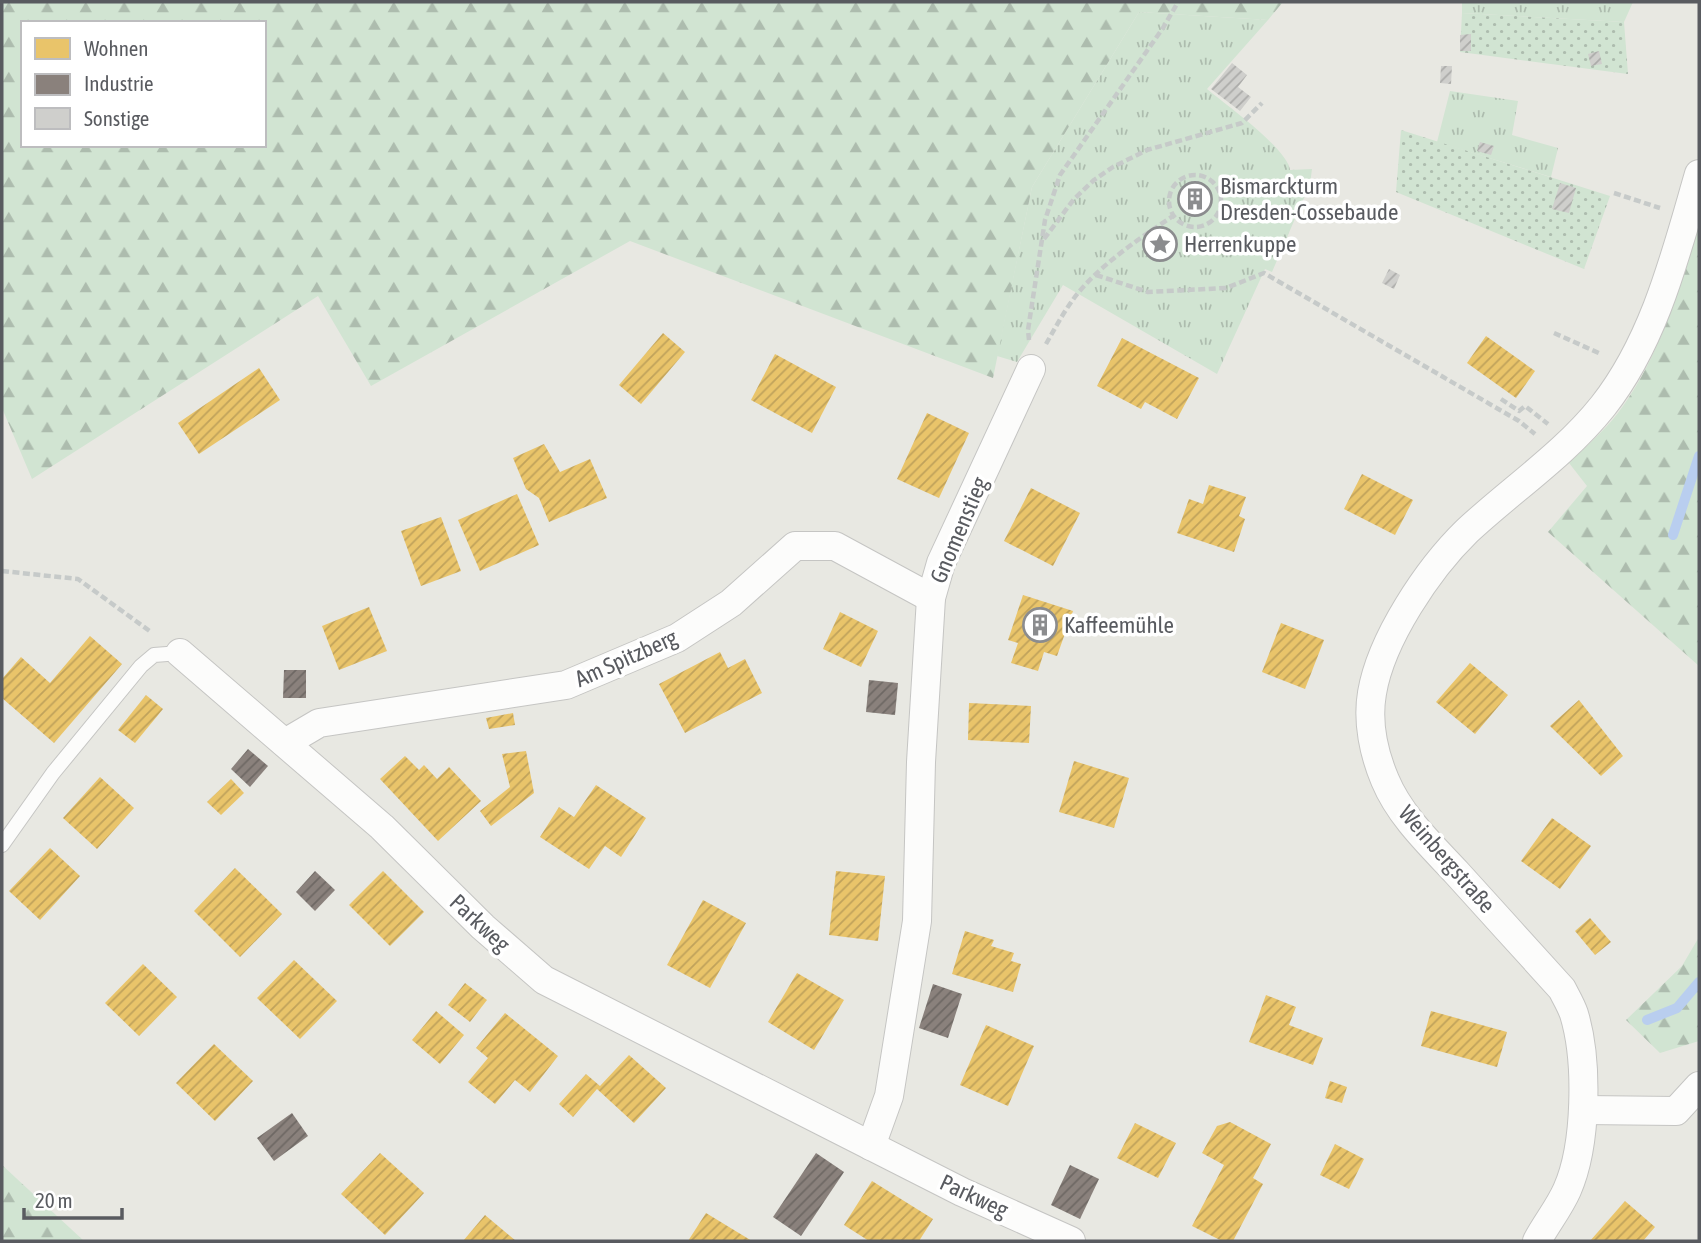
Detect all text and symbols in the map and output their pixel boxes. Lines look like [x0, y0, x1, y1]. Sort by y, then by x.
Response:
legend [21, 21, 266, 147]
text: Wohnen [84, 36, 149, 60]
text: Industrie [84, 71, 154, 95]
text: Sonstige [84, 106, 149, 130]
place label: Bismarckturm Dresden-Cossebaude [1220, 173, 1398, 225]
building icon: Bismarckturm Dresden-Cossebaude [1176, 180, 1214, 218]
place icon: Herrenkuppe [1141, 225, 1179, 263]
place label: Herrenkuppe [1184, 231, 1296, 257]
street label: Gnomenstieg [925, 473, 993, 587]
building icon: Kaffeemühle [1021, 606, 1059, 644]
place label: Kaffeemühle [1064, 612, 1174, 638]
street label: Am Spitzberg [571, 624, 681, 692]
street label: Weinbergstraße [1393, 800, 1501, 918]
street label: Parkweg [445, 889, 515, 957]
street label: Parkweg [936, 1169, 1012, 1223]
scale bar [24, 1176, 122, 1220]
text: 20 m [35, 1188, 73, 1212]

